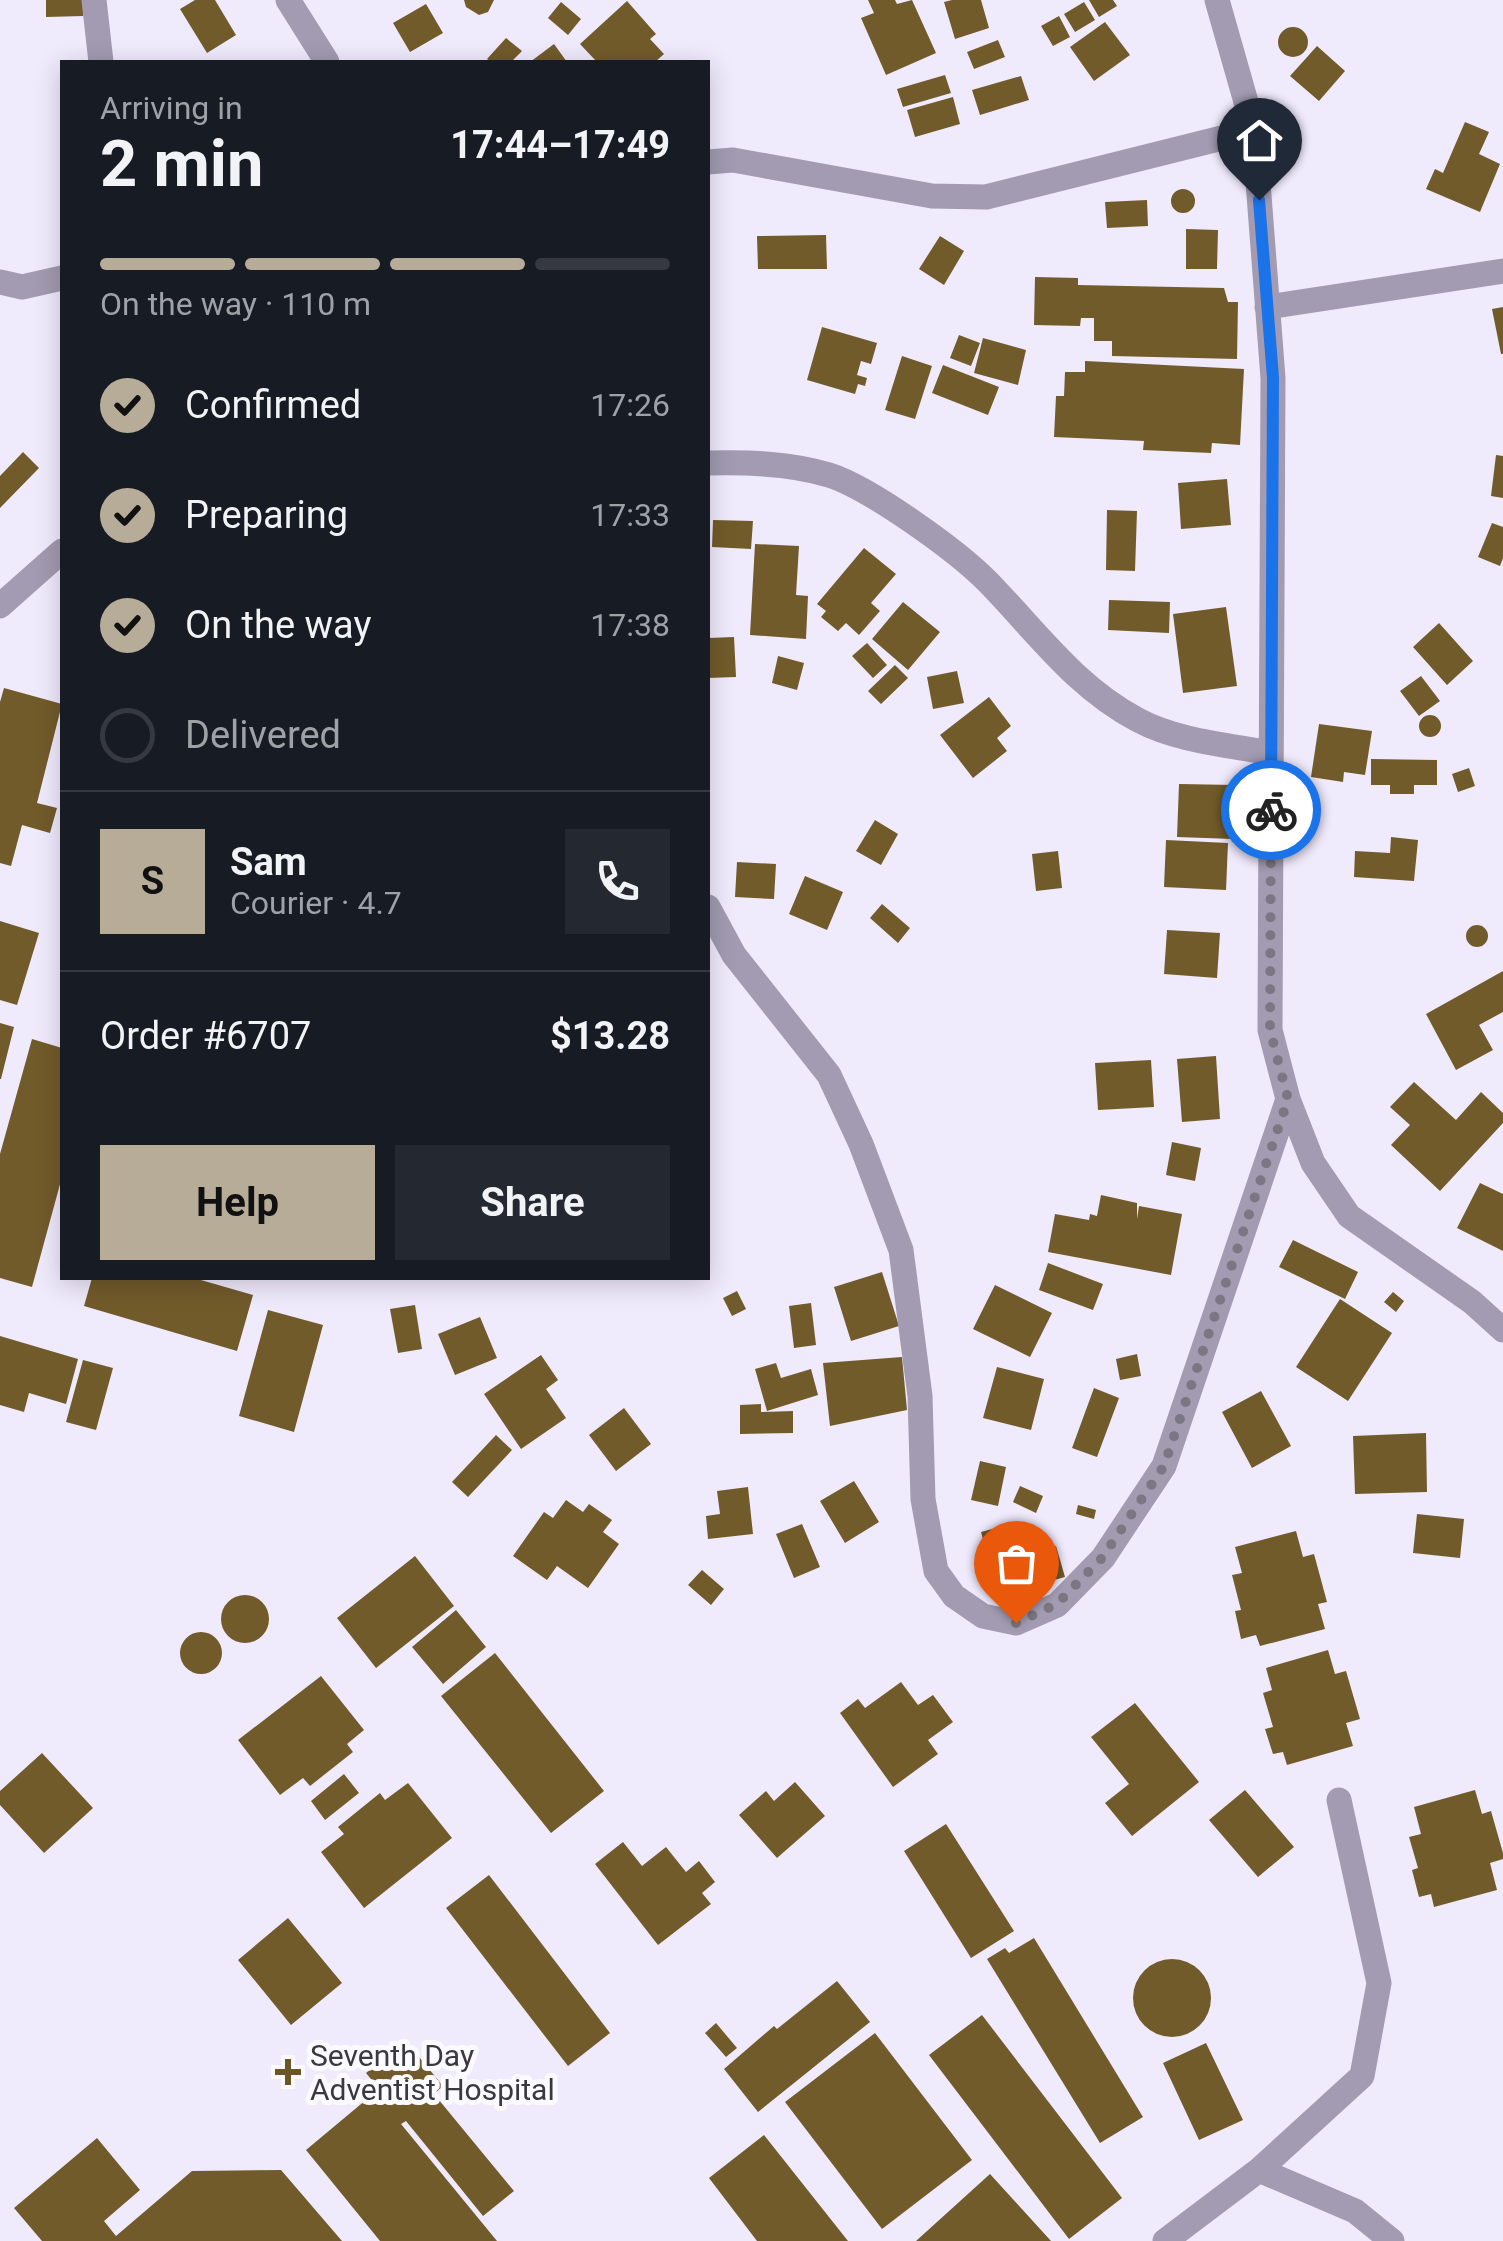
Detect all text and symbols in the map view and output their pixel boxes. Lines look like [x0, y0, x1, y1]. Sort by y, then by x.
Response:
text: Arriving in [100, 89, 243, 127]
pin [1217, 98, 1302, 201]
icon: home [1232, 113, 1287, 168]
text: 17:44–17:49 [450, 123, 670, 167]
text: 2 min [100, 126, 263, 202]
text: On the way · 110 m [100, 285, 371, 323]
icon: check [100, 378, 155, 433]
text: Confirmed [185, 383, 361, 427]
text: 17:26 [590, 386, 670, 424]
icon: check [100, 488, 155, 543]
text: Preparing [185, 493, 348, 537]
text: 17:33 [590, 496, 670, 534]
icon: check [100, 598, 155, 653]
text: On the way [185, 603, 371, 647]
text: 17:38 [590, 606, 670, 644]
text: Delivered [185, 713, 341, 757]
courier [1221, 760, 1321, 860]
icon: bike [1244, 783, 1299, 838]
button: phone [565, 829, 670, 934]
text: Sam [230, 840, 307, 884]
text: S [141, 859, 164, 903]
text: Courier · 4.7 [230, 884, 402, 922]
text: Order #6707 [100, 1014, 311, 1058]
text: $13.28 [550, 1014, 670, 1058]
button: Help [100, 1145, 375, 1260]
button: Share [395, 1145, 670, 1260]
pin [974, 1521, 1059, 1624]
icon: bag [989, 1536, 1044, 1591]
place label: Seventh Day Adventist Hospital [310, 2038, 555, 2107]
marker: Seventh Day Adventist Hospital [275, 2059, 301, 2085]

